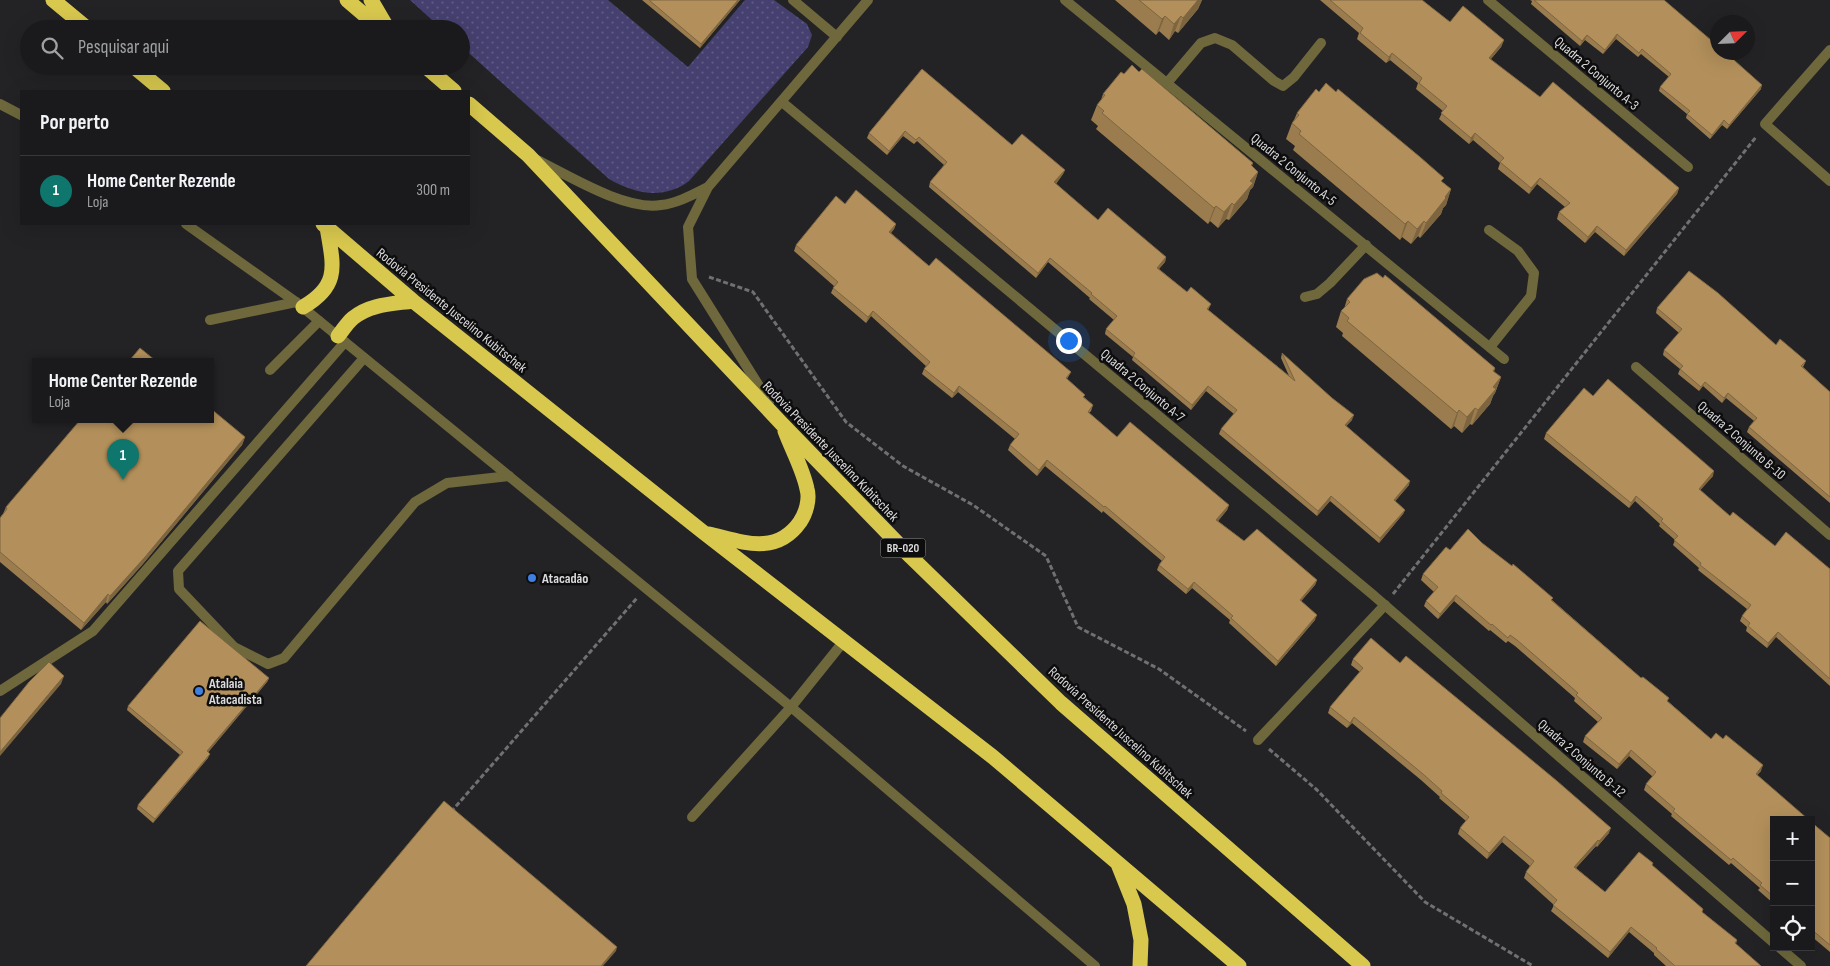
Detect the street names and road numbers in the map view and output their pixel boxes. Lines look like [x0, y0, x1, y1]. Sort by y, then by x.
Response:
street label: Quadra 2 Conjunto A-3 [1551, 33, 1643, 114]
street label: Quadra 2 Conjunto A-5 [1248, 130, 1340, 209]
street label: Rodovia Presidente Juscelino Kubitschek [373, 244, 531, 377]
street label: Quadra 2 Conjunto A-7 [1097, 345, 1188, 426]
street label: Rodovia Presidente Juscelino Kubitschek [759, 378, 903, 525]
street label: Quadra 2 Conjunto B-10 [1694, 398, 1789, 483]
road number: BR-020 [880, 538, 926, 558]
street label: Rodovia Presidente Juscelino Kubitschek [1045, 663, 1197, 802]
street label: Quadra 2 Conjunto B-12 [1534, 716, 1629, 801]

